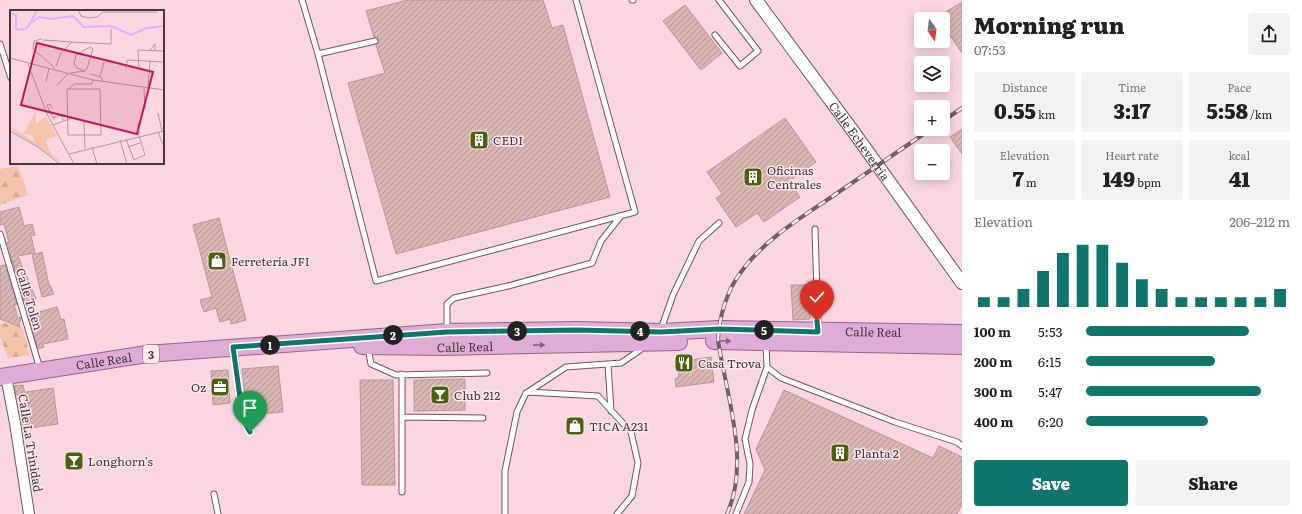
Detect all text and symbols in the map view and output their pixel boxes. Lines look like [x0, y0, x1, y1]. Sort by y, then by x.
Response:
text: Morning run [974, 8, 1124, 41]
inset map [10, 10, 164, 164]
north arrow [914, 12, 950, 48]
map controls [914, 12, 950, 180]
button: share [1248, 13, 1290, 55]
text: 07:53 [974, 40, 1006, 59]
button: layers [914, 56, 950, 92]
text: Distance [1002, 79, 1047, 95]
text: Time [1118, 79, 1146, 95]
text: Pace [1228, 79, 1251, 95]
text: 0.55 [994, 95, 1036, 125]
text: 3:17 [1114, 95, 1150, 125]
text: 5:58 [1207, 95, 1248, 125]
street label: Calle Echeverría [825, 98, 895, 184]
button: + [914, 100, 950, 136]
text: km [1036, 106, 1055, 122]
text: /km [1248, 106, 1272, 122]
building icon: CEDI [468, 129, 490, 151]
place label: CEDI [493, 131, 523, 149]
button: − [914, 144, 950, 180]
text: Elevation [1000, 147, 1050, 163]
text: Heart rate [1105, 147, 1159, 163]
text: kcal [1228, 147, 1250, 163]
place label: Oficinas Centrales [767, 161, 822, 193]
text: 7 [1013, 163, 1024, 193]
text: 149 [1103, 163, 1135, 193]
text: 41 [1229, 163, 1250, 193]
building icon: Oficinas Centrales [742, 166, 764, 188]
text: m [1024, 174, 1037, 190]
text: bpm [1135, 174, 1161, 190]
text: Elevation [974, 212, 1033, 231]
text: 206–212 m [1229, 212, 1290, 231]
shop icon: Ferretería JFI [206, 250, 228, 272]
place label: Ferretería JFI [231, 252, 310, 270]
street label: Calle Tolen [12, 266, 48, 332]
pin [800, 280, 834, 321]
icon: check [806, 286, 828, 308]
pin: 5 [754, 320, 774, 340]
pin: 3 [507, 321, 527, 341]
pin: 4 [630, 321, 650, 341]
text: 5 [761, 322, 767, 338]
street label: Calle Real [845, 322, 902, 341]
text: 100 m [974, 322, 1011, 341]
text: 5:53 [1038, 322, 1063, 341]
text: 3 [514, 323, 520, 339]
text: 4 [637, 323, 643, 339]
pin: 2 [383, 325, 403, 345]
text: 2 [390, 327, 396, 343]
pin: 1 [260, 335, 280, 355]
text: 1 [268, 337, 272, 353]
street label: Calle Real [437, 337, 493, 356]
one-way arrow [719, 337, 731, 344]
one-way arrow [533, 342, 546, 348]
road number: 3 [143, 345, 159, 363]
street label: Calle Real [74, 348, 133, 374]
restaurant icon: Casa Trova [673, 352, 695, 374]
text: 200 m [974, 352, 1013, 371]
text: 6:15 [1038, 352, 1061, 371]
place label: Casa Trova [698, 354, 762, 372]
office icon: Oz [209, 376, 231, 398]
place label: Oz [191, 378, 206, 396]
text: 300 m [974, 382, 1013, 401]
text: 5:47 [1038, 382, 1062, 401]
bar icon: Club 212 [429, 384, 451, 406]
place label: Club 212 [454, 386, 500, 404]
pin [233, 391, 267, 432]
street label: Calle La Trinidad [14, 393, 48, 494]
icon: arrive [239, 397, 261, 419]
text: 400 m [974, 412, 1013, 431]
text: 6:20 [1038, 412, 1063, 431]
shop icon: TICA A231 [564, 415, 586, 437]
place label: TICA A231 [589, 417, 649, 435]
building icon: Planta 2 [829, 442, 851, 464]
place label: Planta 2 [854, 444, 899, 462]
bar icon: Longhorn's [63, 450, 85, 472]
place label: Longhorn's [88, 452, 153, 470]
button: Save [974, 460, 1128, 506]
button: Share [1136, 460, 1290, 506]

